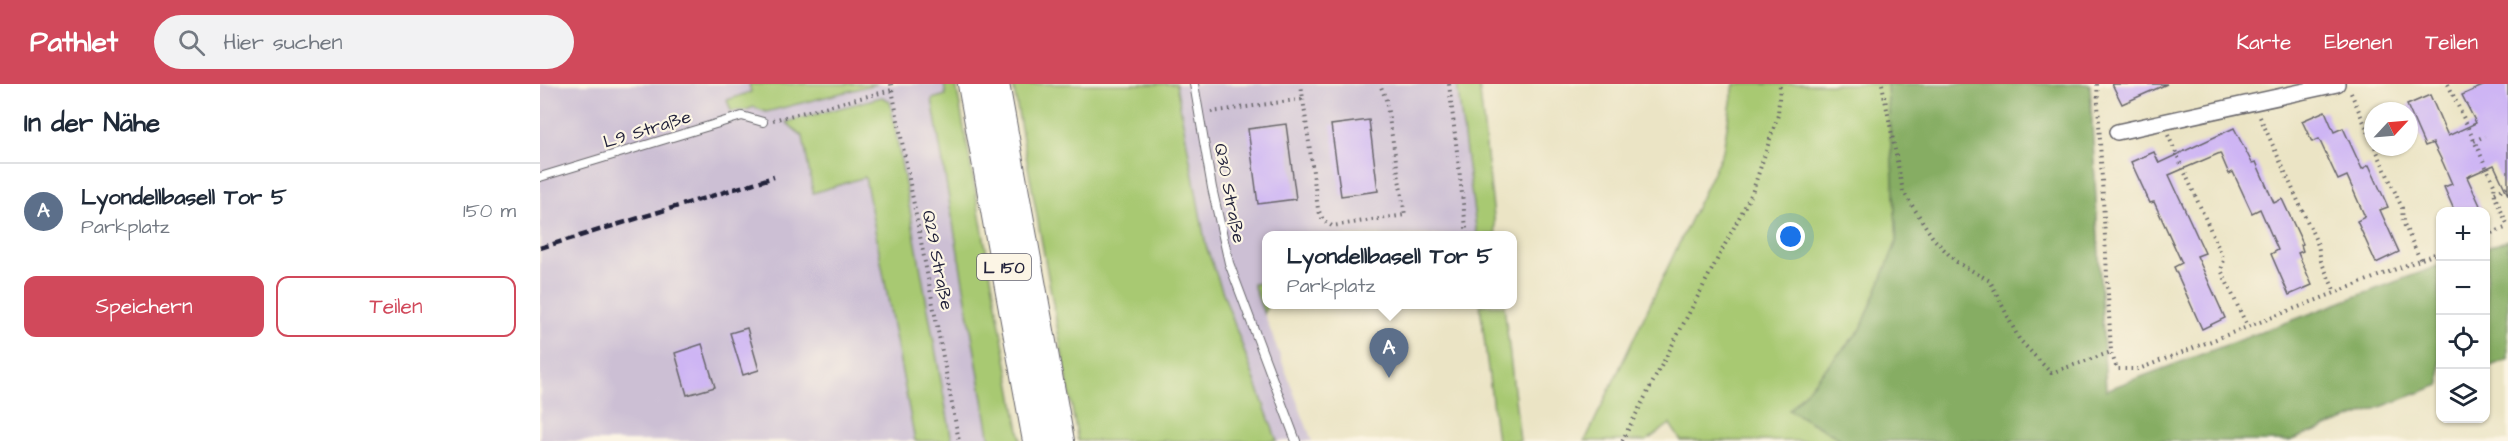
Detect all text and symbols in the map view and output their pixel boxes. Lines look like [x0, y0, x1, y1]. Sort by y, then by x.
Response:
search box [154, 15, 574, 69]
text: Pathlet [30, 23, 118, 62]
icon: search [175, 26, 208, 59]
text: Hier suchen [223, 27, 343, 58]
text: Karte [2236, 28, 2291, 57]
text: Ebenen [2324, 28, 2392, 57]
text: Teilen [2425, 28, 2478, 57]
north arrow [2364, 102, 2418, 156]
street label: L9 Straße [600, 104, 694, 155]
text: In der Nähe [24, 105, 160, 141]
street label: Q30 Straße [1208, 141, 1251, 245]
text: Lyondellbasell Tor 5 [81, 182, 287, 213]
text: A [37, 197, 50, 225]
text: 150 m [463, 197, 516, 225]
map controls [2436, 207, 2490, 423]
button: + [2436, 207, 2490, 261]
street label: Q29 Straße [916, 208, 959, 312]
text: Parkplatz [81, 213, 170, 241]
your location [1776, 222, 1805, 251]
popup [1262, 231, 1517, 309]
text: Lyondellbasell Tor 5 [1287, 241, 1492, 272]
road number: L 150 [977, 254, 1031, 280]
button: − [2436, 261, 2490, 315]
text: Parkplatz [1287, 272, 1375, 300]
button: Speichern [24, 276, 264, 337]
button: Teilen [276, 276, 516, 337]
button: locate [2436, 315, 2490, 369]
pin: A [1370, 328, 1408, 378]
button: layers [2436, 369, 2490, 423]

